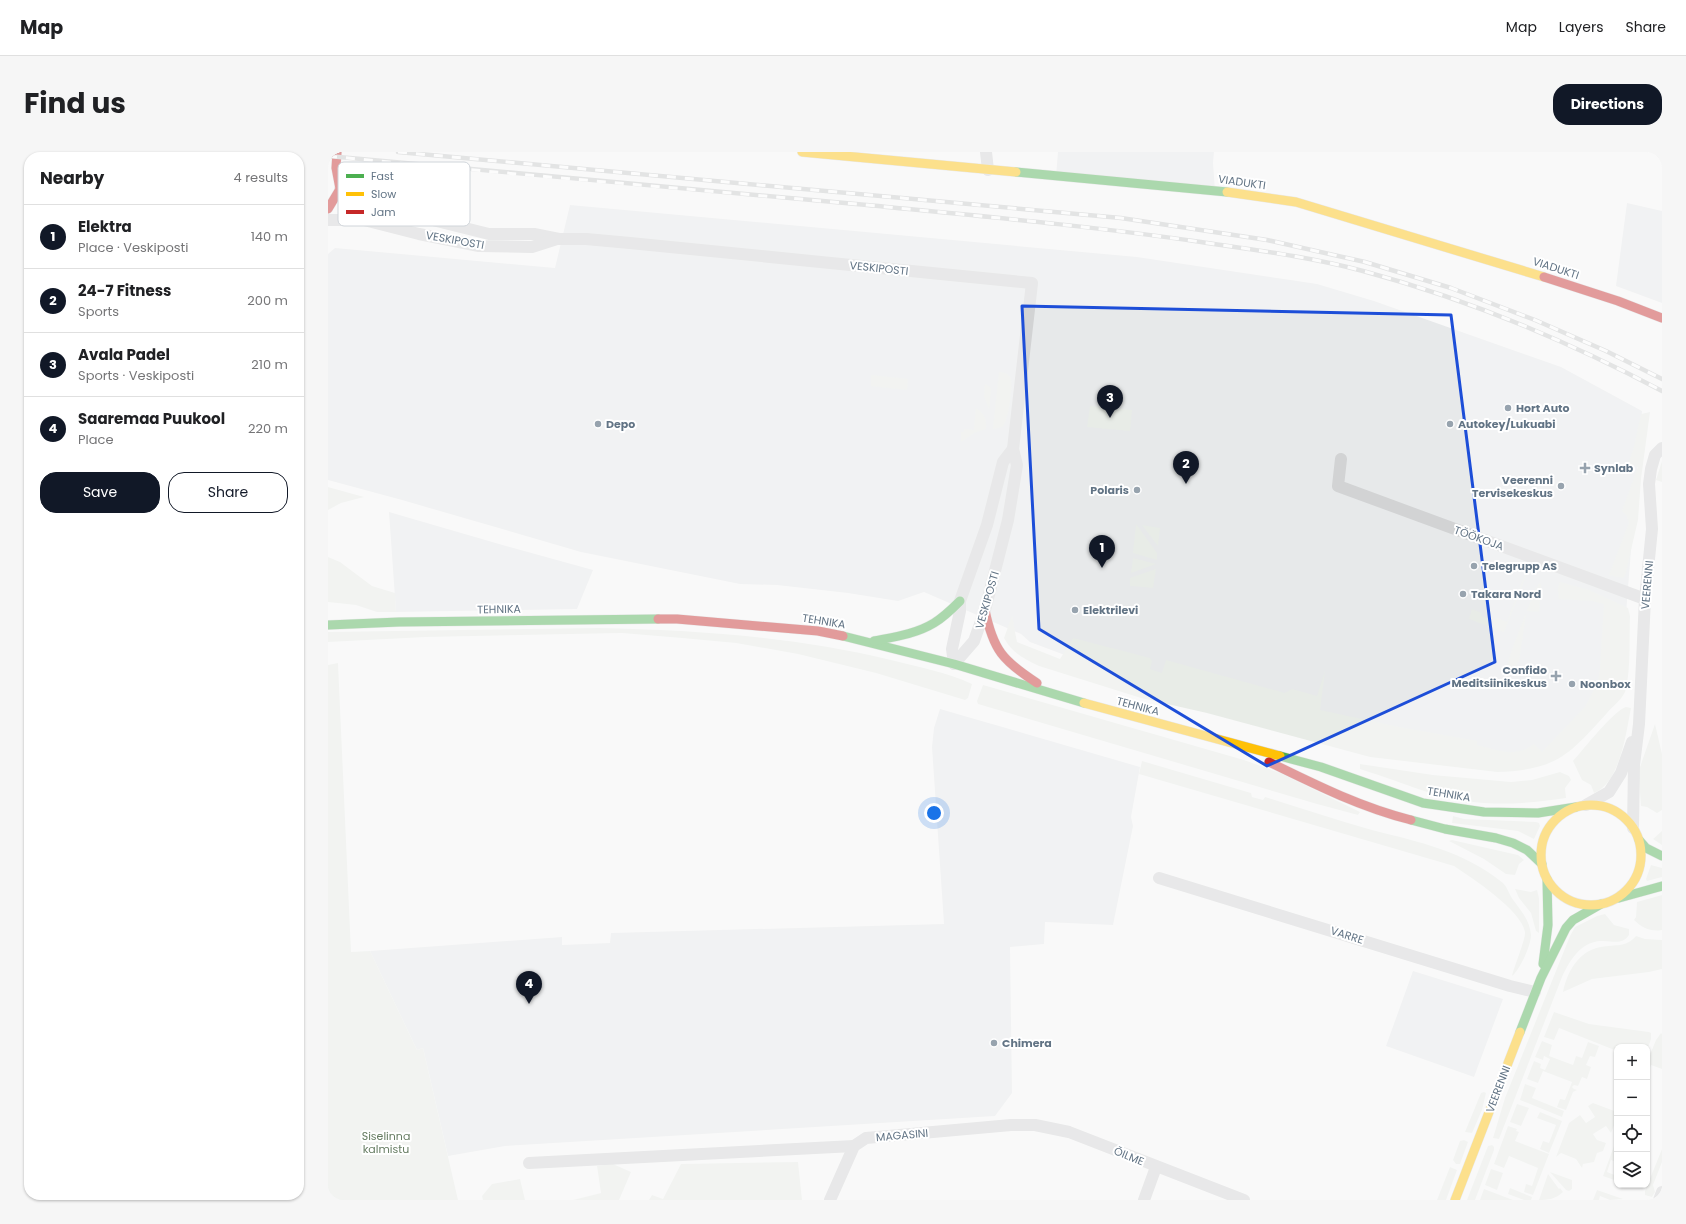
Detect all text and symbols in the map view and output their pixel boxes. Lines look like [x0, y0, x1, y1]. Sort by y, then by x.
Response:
text: Map [20, 14, 63, 41]
text: Map [1506, 17, 1537, 37]
text: Layers [1559, 17, 1603, 37]
text: Share [1625, 17, 1666, 37]
text: Find us [24, 84, 126, 123]
button: Directions [1553, 84, 1662, 125]
legend [338, 162, 470, 226]
text: Nearby [40, 166, 104, 190]
text: 4 results [234, 168, 288, 187]
text: Fast [371, 168, 394, 184]
street label: VIADUKTI [1217, 171, 1267, 193]
text: Slow [371, 186, 396, 202]
text: Jam [371, 204, 396, 220]
text: Elektra [78, 216, 132, 237]
text: 1 [51, 227, 55, 246]
text: 140 m [251, 227, 288, 246]
street label: VESKIPOSTI [425, 227, 485, 253]
text: Place · Veskiposti [78, 238, 189, 257]
street label: VIADUKTI [1531, 253, 1581, 283]
street label: VESKIPOSTI [849, 257, 909, 279]
text: 24-7 Fitness [78, 280, 171, 301]
text: 2 [49, 291, 57, 310]
text: 200 m [247, 291, 288, 310]
text: Sports [78, 302, 119, 321]
text: Avala Padel [78, 344, 170, 365]
text: 3 [49, 355, 57, 374]
text: 210 m [251, 355, 288, 374]
text: Sports · Veskiposti [78, 366, 194, 385]
pin: 3 [1097, 385, 1123, 418]
place label: Hort Auto [1516, 400, 1570, 416]
marker: Hort Auto [1503, 403, 1513, 413]
text: Saaremaa Puukool [78, 408, 225, 429]
place label: Depo [606, 416, 635, 432]
place label: Autokey/Lukuabi [1458, 416, 1556, 432]
text: 4 [49, 419, 57, 438]
text: 220 m [248, 419, 288, 438]
marker: Depo [593, 419, 603, 429]
marker: Autokey/Lukuabi [1445, 419, 1455, 429]
text: Place [78, 430, 113, 449]
pin: 2 [1173, 451, 1199, 484]
place label: Synlab [1594, 460, 1634, 476]
marker: Synlab [1579, 462, 1591, 474]
button: Save [40, 472, 160, 513]
button: Share [168, 472, 288, 513]
place label: Veerenni Tervisekeskus [1472, 472, 1553, 501]
marker: Veerenni Tervisekeskus [1556, 481, 1566, 491]
place label: Polaris [1090, 482, 1129, 498]
marker: Polaris [1132, 485, 1142, 495]
street label: TÖÖKOJA [1452, 522, 1507, 555]
pin: 1 [1089, 535, 1115, 568]
place label: Telegrupp AS [1482, 558, 1557, 574]
street label: VEERENNI [1637, 560, 1657, 610]
marker: Telegrupp AS [1469, 561, 1479, 571]
street label: VESKIPOSTI [971, 569, 1003, 631]
place label: Takara Nord [1471, 586, 1541, 602]
marker: Takara Nord [1458, 589, 1468, 599]
street label: TEHNIKA [477, 601, 522, 617]
place label: Elektrilevi [1083, 602, 1138, 618]
marker: Elektrilevi [1070, 605, 1080, 615]
street label: TEHNIKA [801, 610, 847, 632]
place label: Confido Meditsiinikeskus [1452, 662, 1547, 691]
marker: Confido Meditsiinikeskus [1550, 670, 1562, 682]
place label: Noonbox [1580, 676, 1631, 692]
marker: Noonbox [1567, 679, 1577, 689]
street label: TEHNIKA [1115, 693, 1162, 720]
street label: TEHNIKA [1426, 783, 1472, 805]
your location [924, 803, 944, 823]
street label: VARRE [1328, 922, 1366, 948]
pin: 4 [516, 971, 542, 1004]
place label: Chimera [1002, 1035, 1052, 1051]
marker: Chimera [989, 1038, 999, 1048]
map controls [1614, 1044, 1650, 1188]
button: + [1614, 1044, 1650, 1080]
street label: VEERENNI [1482, 1063, 1514, 1115]
button: − [1614, 1080, 1650, 1116]
button: locate [1614, 1116, 1650, 1152]
street label: MAGASINI [875, 1125, 929, 1145]
park label: Siselinna kalmistu [362, 1128, 410, 1157]
street label: ÕILME [1112, 1143, 1146, 1169]
button: layers [1614, 1152, 1650, 1188]

